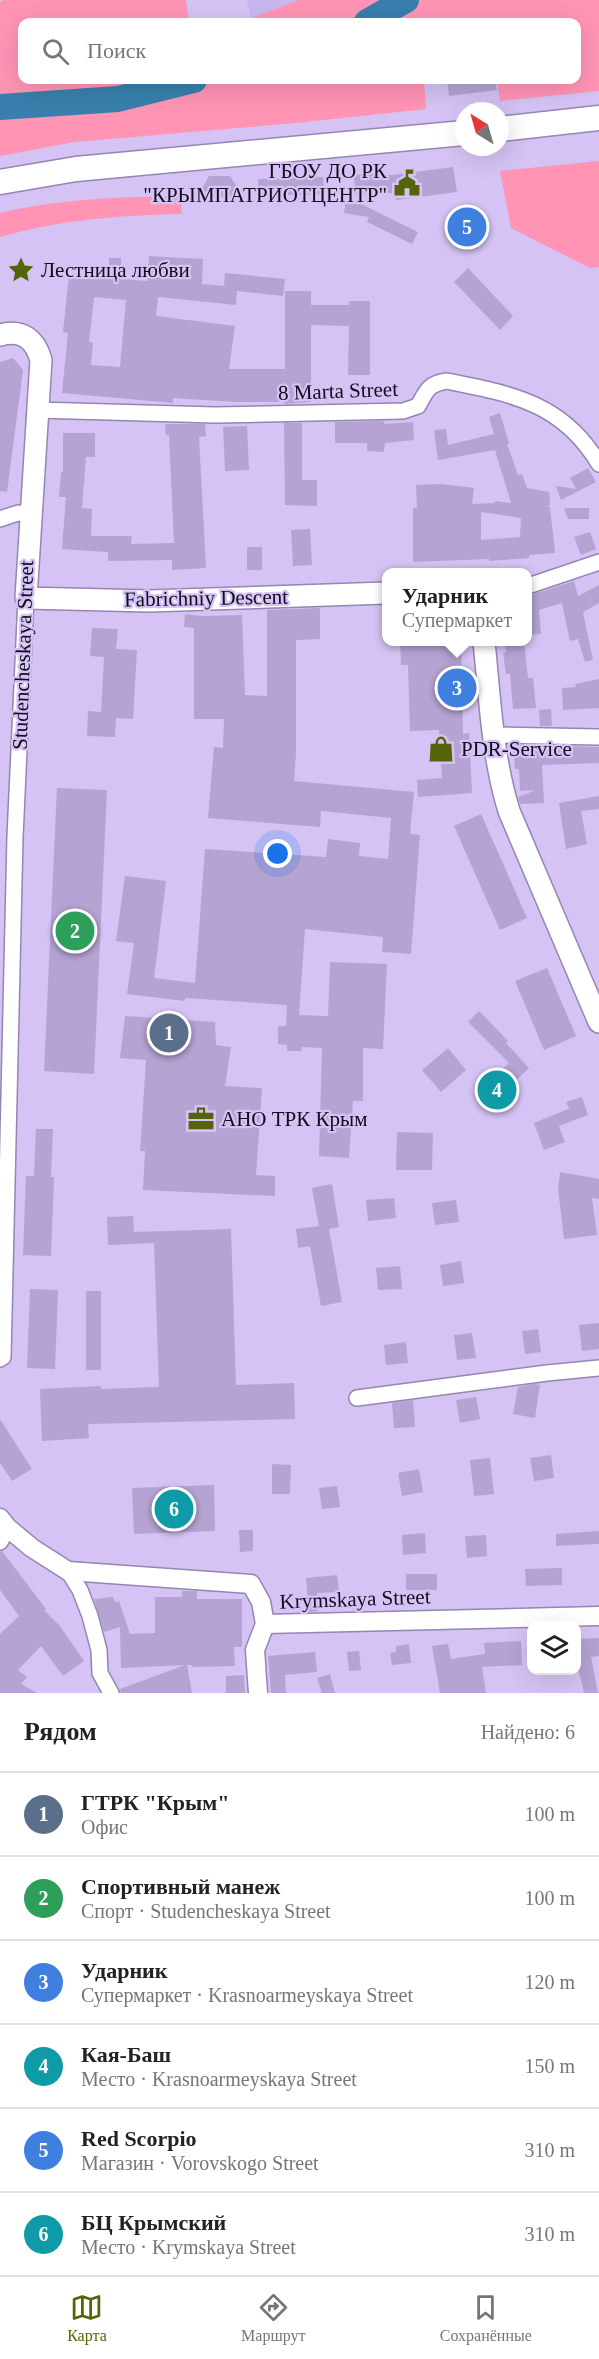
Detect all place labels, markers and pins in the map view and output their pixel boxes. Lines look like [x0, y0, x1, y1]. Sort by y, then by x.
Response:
place label: ГБОУ ДО РК "КРЫМПАТРИОТЦЕНТР" [143, 159, 388, 207]
public building icon: ГБОУ ДО РК "КРЫМПАТРИОТЦЕНТР" [392, 168, 422, 198]
pin: 5 [448, 204, 486, 250]
place icon: Лестница любви [6, 255, 36, 285]
place label: Лестница любви [41, 258, 190, 282]
pin: 3 [438, 666, 476, 710]
shop icon: PDR-Service [426, 734, 456, 764]
place label: PDR-Service [461, 737, 572, 761]
pin: 2 [56, 908, 94, 954]
pin: 1 [150, 1010, 188, 1056]
pin: 4 [478, 1068, 516, 1112]
office icon: АНО ТРК Крым [186, 1104, 216, 1134]
place label: АНО ТРК Крым [221, 1107, 367, 1131]
pin: 6 [154, 1486, 194, 1532]

